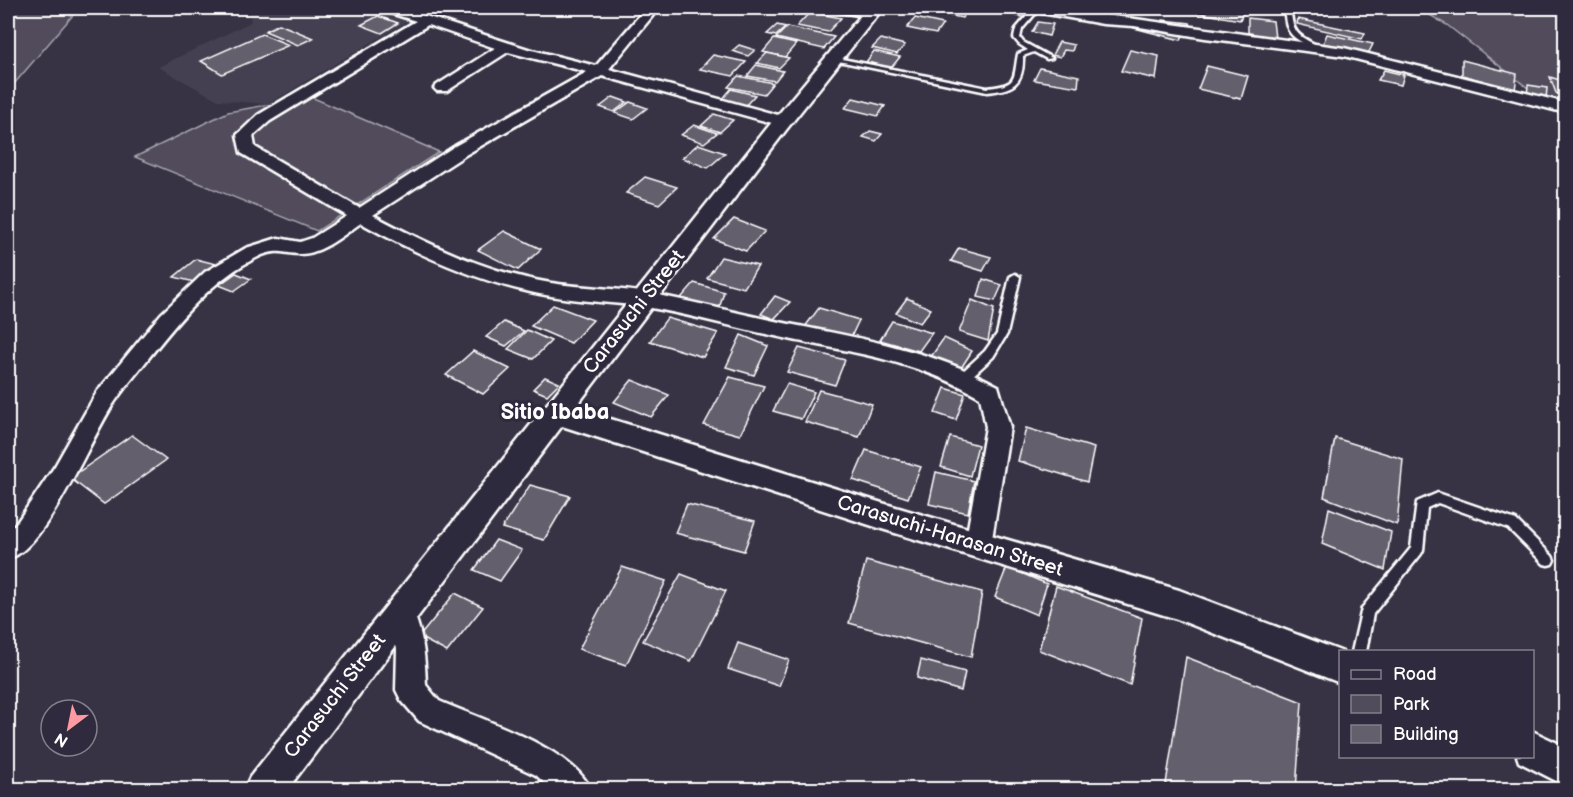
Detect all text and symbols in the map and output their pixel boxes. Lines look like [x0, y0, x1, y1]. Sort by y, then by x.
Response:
street label: Carasuchi Street [578, 245, 690, 379]
district label: Sitio Ibaba [501, 399, 609, 426]
street label: Carasuchi-Harasan Street [834, 490, 1066, 582]
street label: Carasuchi Street [279, 629, 391, 763]
legend [1339, 650, 1534, 758]
text: Road [1393, 664, 1437, 685]
text: Park [1393, 694, 1429, 715]
north arrow [39, 698, 99, 758]
text: Building [1393, 724, 1459, 745]
text: N [52, 728, 72, 751]

